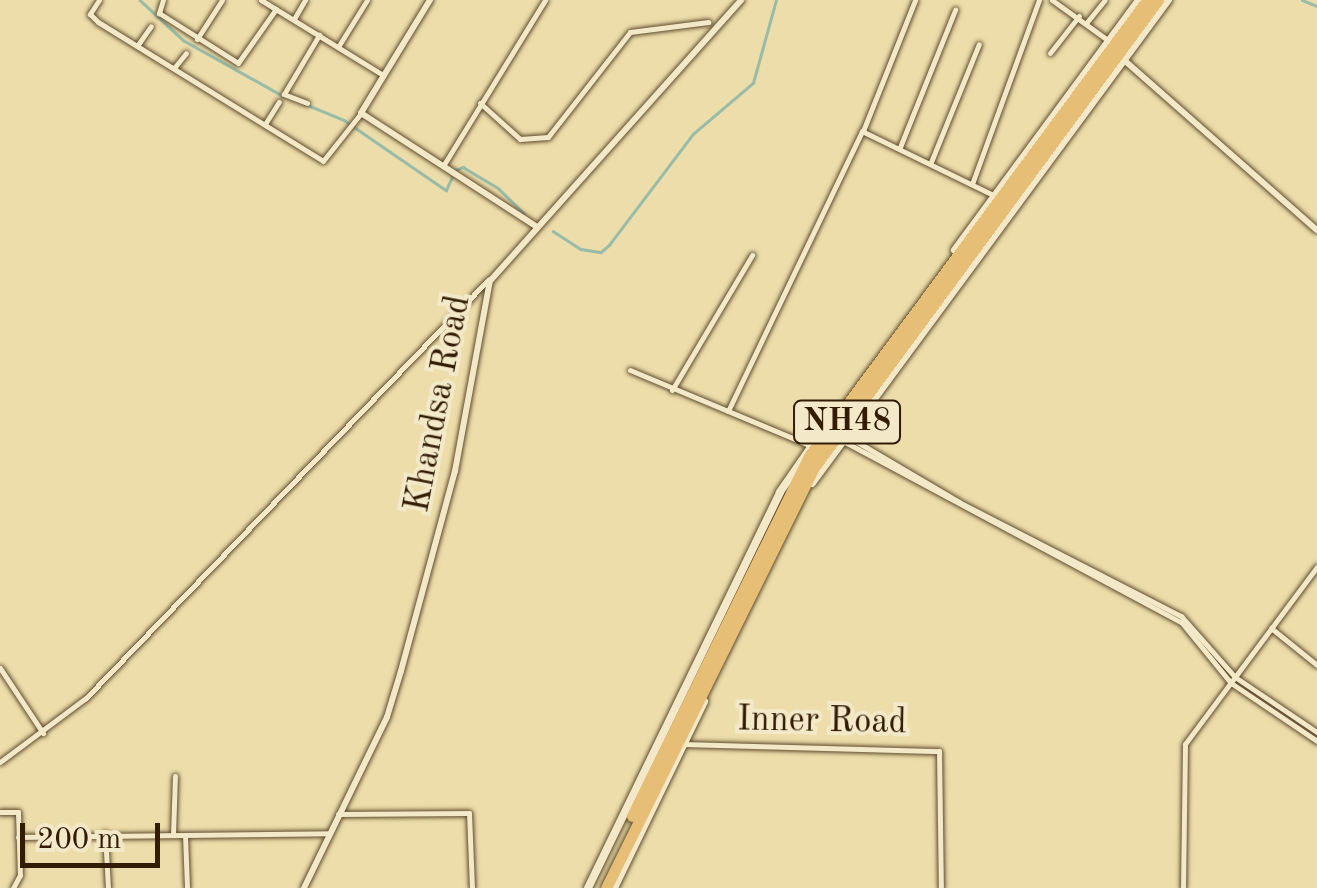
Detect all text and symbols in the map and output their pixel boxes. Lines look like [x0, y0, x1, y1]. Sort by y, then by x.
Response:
street label: Khandsa Road [397, 292, 481, 516]
road number: NH48 [792, 395, 902, 449]
street label: Inner Road [737, 700, 907, 744]
scale bar [25, 803, 165, 865]
text: 200 m [37, 825, 121, 855]

